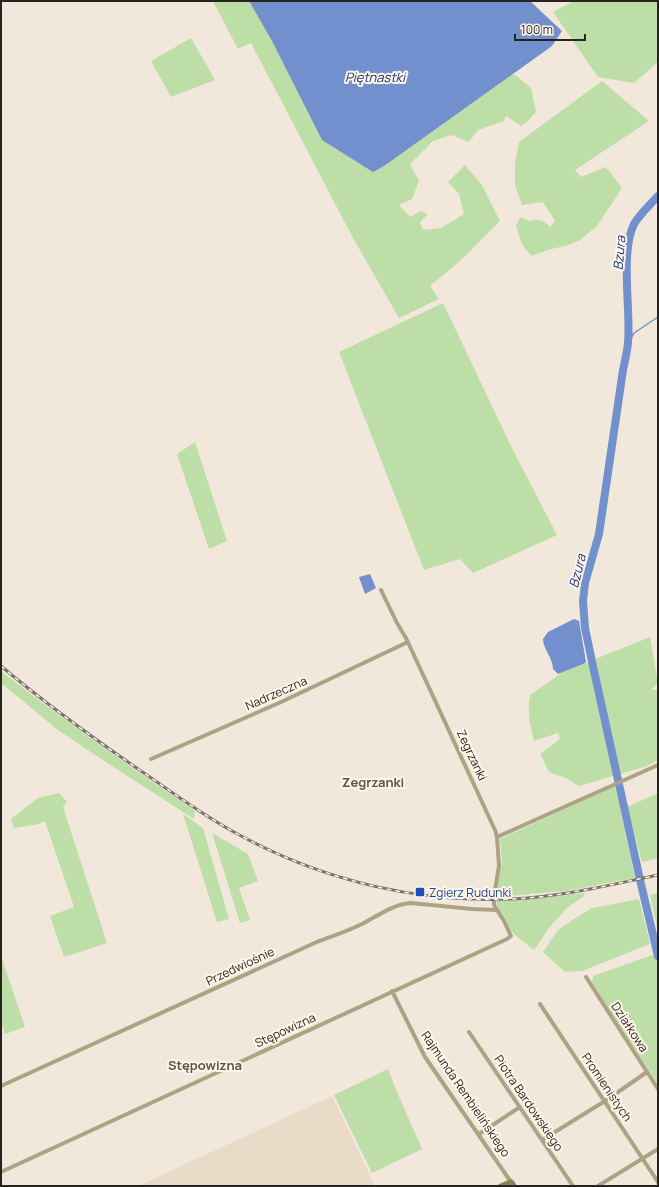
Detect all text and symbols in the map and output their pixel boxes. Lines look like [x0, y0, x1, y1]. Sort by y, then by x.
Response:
scale bar [515, 16, 585, 42]
text: 100 m [521, 21, 553, 38]
water label: Piętnastki [345, 68, 407, 86]
water label: Bzura [609, 234, 630, 271]
water label: Bzura [564, 551, 590, 590]
street label: Nadrzeczna [242, 672, 310, 714]
street label: Zegrzanki [453, 727, 491, 783]
district label: Zegrzanki [342, 773, 404, 791]
place label: Zgierz Rudunki [429, 884, 511, 901]
marker: Zgierz Rudunki [414, 886, 426, 898]
street label: Przedwiośnie [203, 943, 277, 989]
street label: Działkowa [607, 999, 653, 1055]
street label: Stępowizna [252, 1009, 318, 1051]
street label: Rajmunda Rembielińskiego [417, 1028, 515, 1160]
street label: Promienistych [578, 1049, 636, 1125]
street label: Piotra Bardowskiego [490, 1052, 568, 1154]
district label: Stępowizna [168, 1056, 242, 1074]

